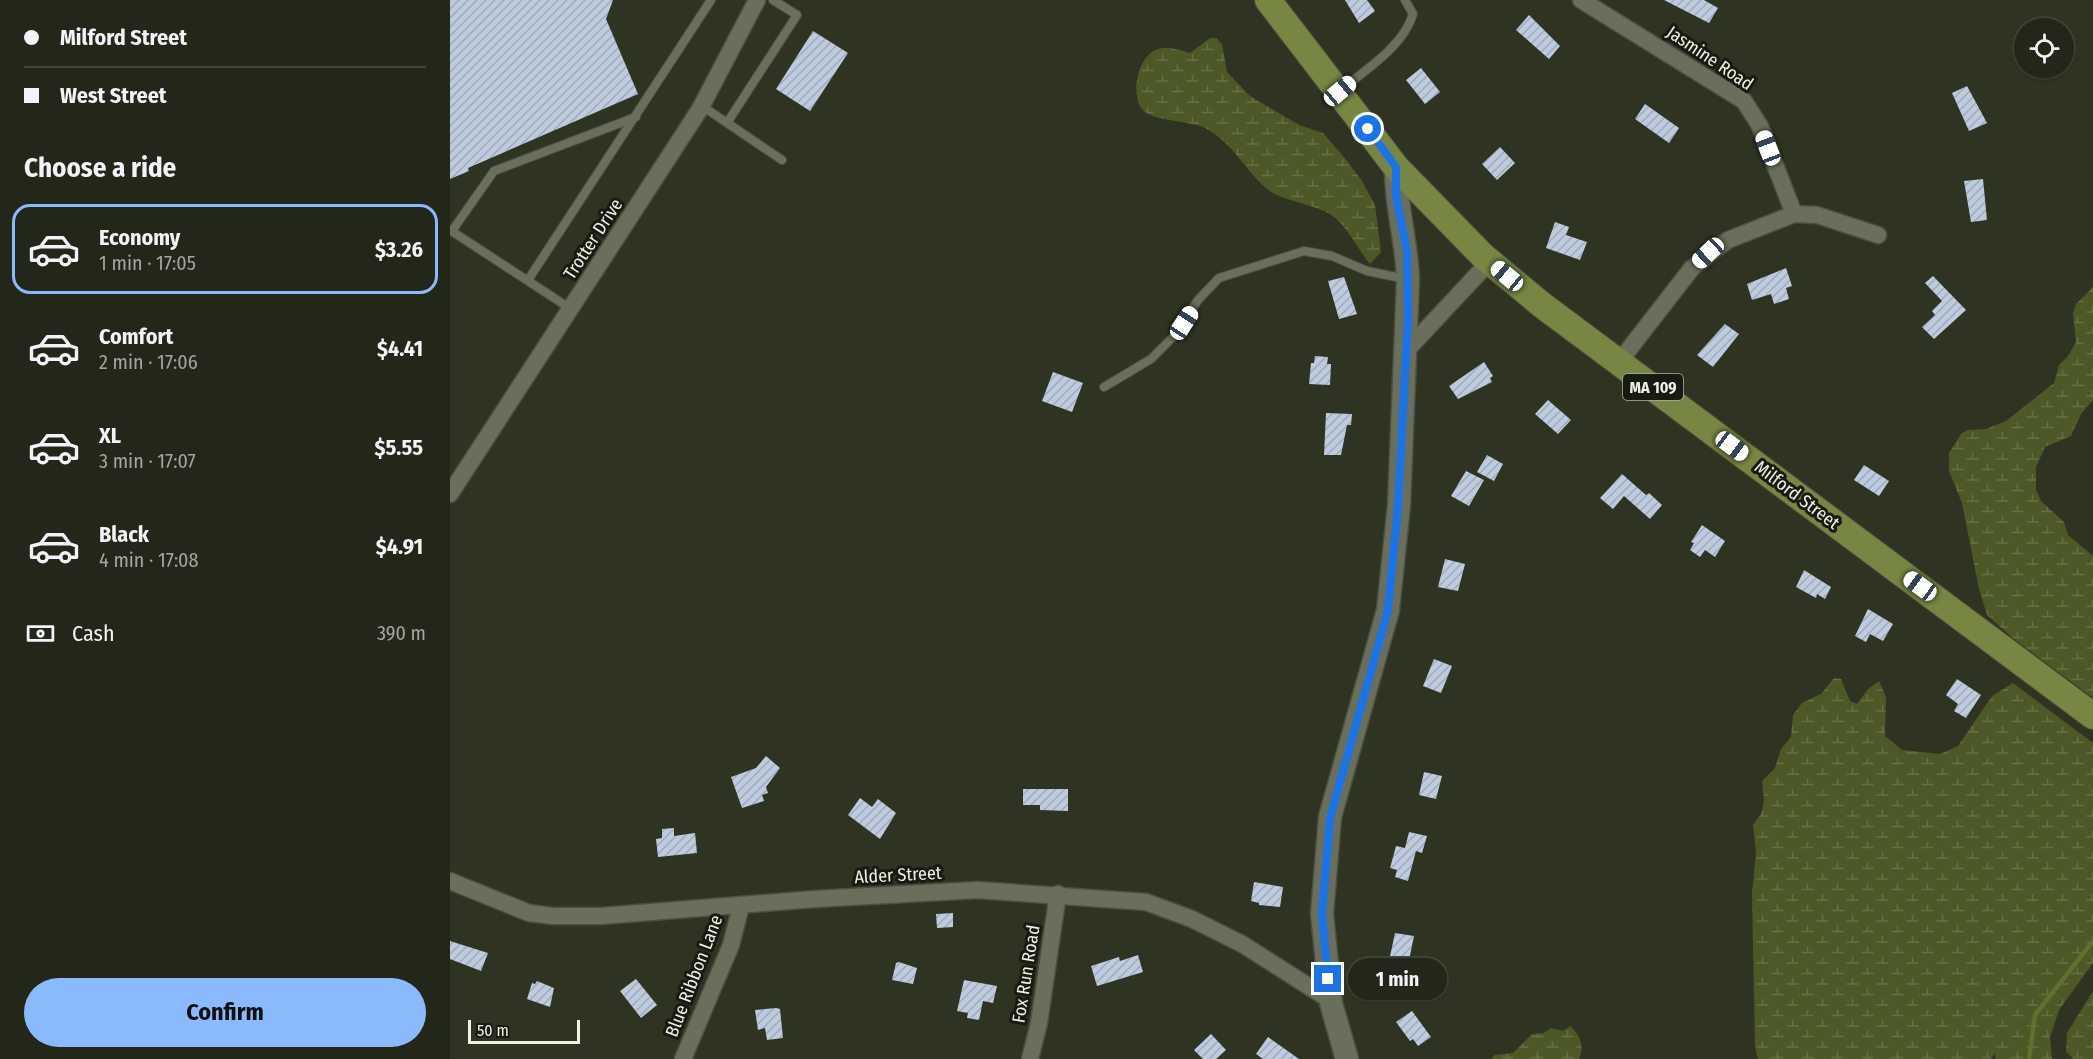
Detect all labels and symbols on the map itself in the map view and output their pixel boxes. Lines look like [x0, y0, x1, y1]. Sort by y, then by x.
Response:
street label: Jasmine Road [1663, 21, 1757, 95]
car [1320, 73, 1360, 109]
route start [1354, 115, 1381, 142]
car [1753, 128, 1783, 168]
street label: Trotter Drive [559, 194, 627, 284]
car [1689, 234, 1727, 272]
car [1487, 258, 1527, 294]
car [1167, 303, 1201, 343]
road number: MA 109 [1623, 374, 1683, 400]
car [1712, 428, 1752, 464]
street label: Milford Street [1750, 456, 1844, 534]
car [1900, 568, 1940, 604]
street label: Alder Street [854, 862, 942, 888]
street label: Blue Ribbon Lane [661, 912, 727, 1040]
street label: Fox Run Road [1007, 923, 1045, 1025]
callout: 1 min [1349, 958, 1448, 1000]
route end [1314, 965, 1341, 992]
scale bar [468, 1017, 580, 1044]

